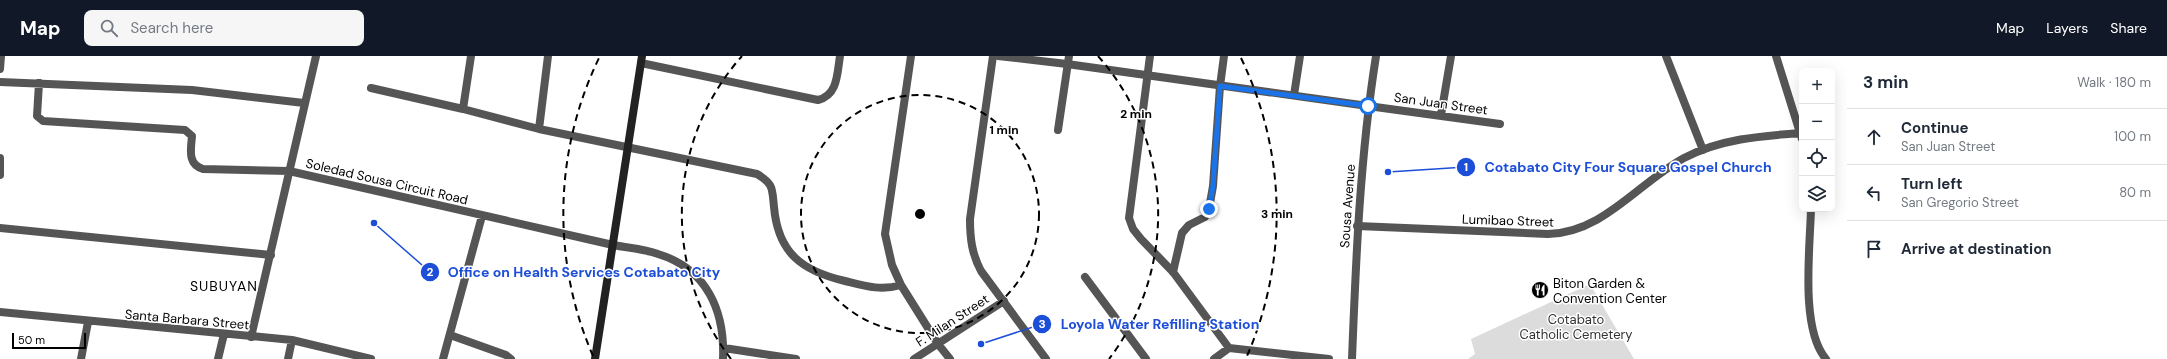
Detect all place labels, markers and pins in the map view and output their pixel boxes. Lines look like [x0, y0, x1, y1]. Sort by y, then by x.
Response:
callout: Cotabato City Four Square Gospel Church [1456, 154, 1779, 180]
centre of rings [913, 207, 927, 221]
callout: Office on Health Services Cotabato City [420, 259, 728, 285]
place label: Biton Garden & Convention Center [1553, 275, 1667, 307]
restaurant icon: Biton Garden & Convention Center [1530, 280, 1550, 300]
callout: Loyola Water Refilling Station [1032, 311, 1267, 337]

